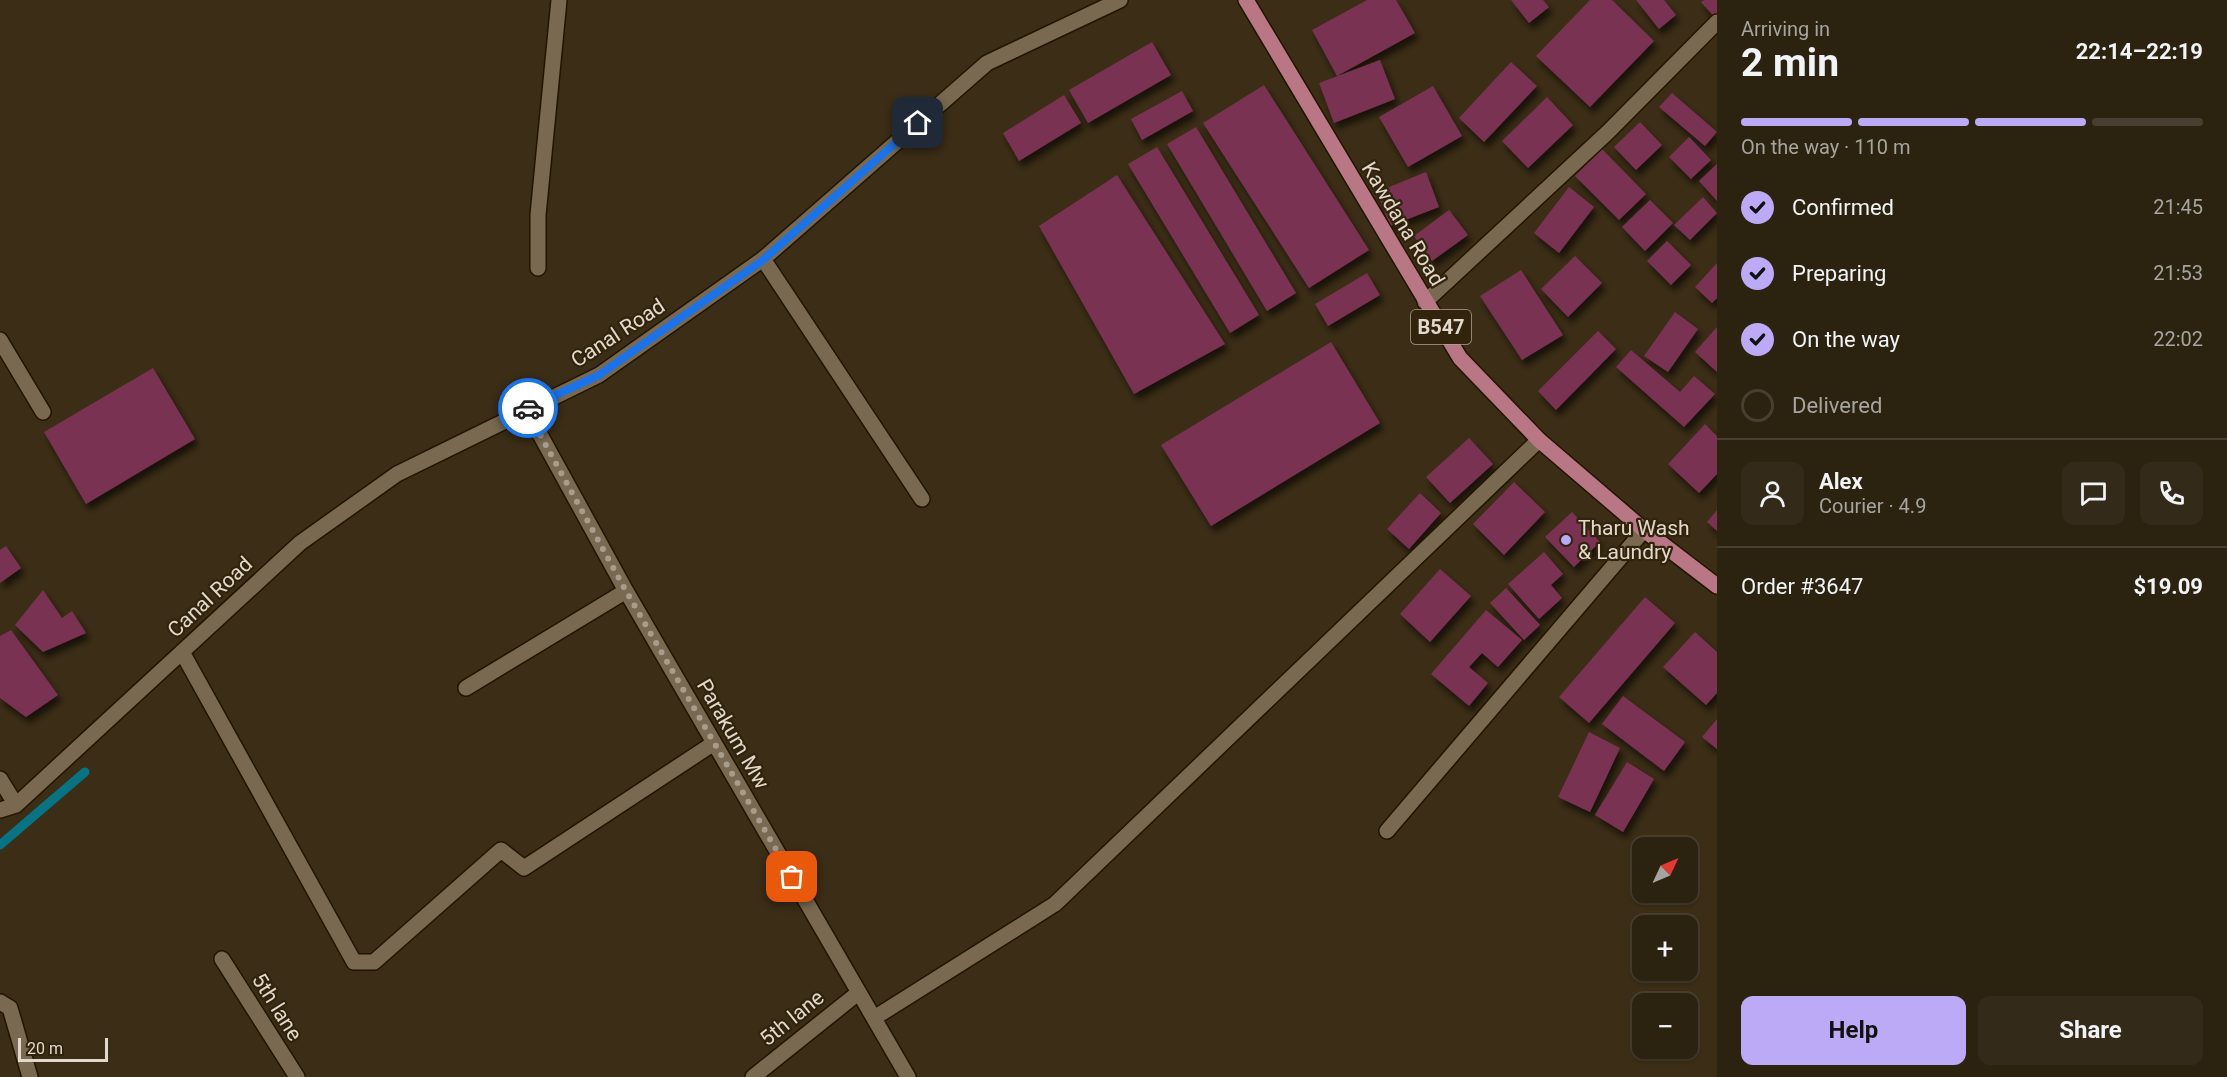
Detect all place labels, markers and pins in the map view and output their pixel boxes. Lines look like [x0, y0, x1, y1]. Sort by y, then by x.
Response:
pin [892, 97, 943, 148]
place label: Tharu Wash & Laundry [1578, 516, 1690, 564]
marker: Tharu Wash & Laundry [1559, 533, 1573, 547]
pin [766, 851, 817, 902]

